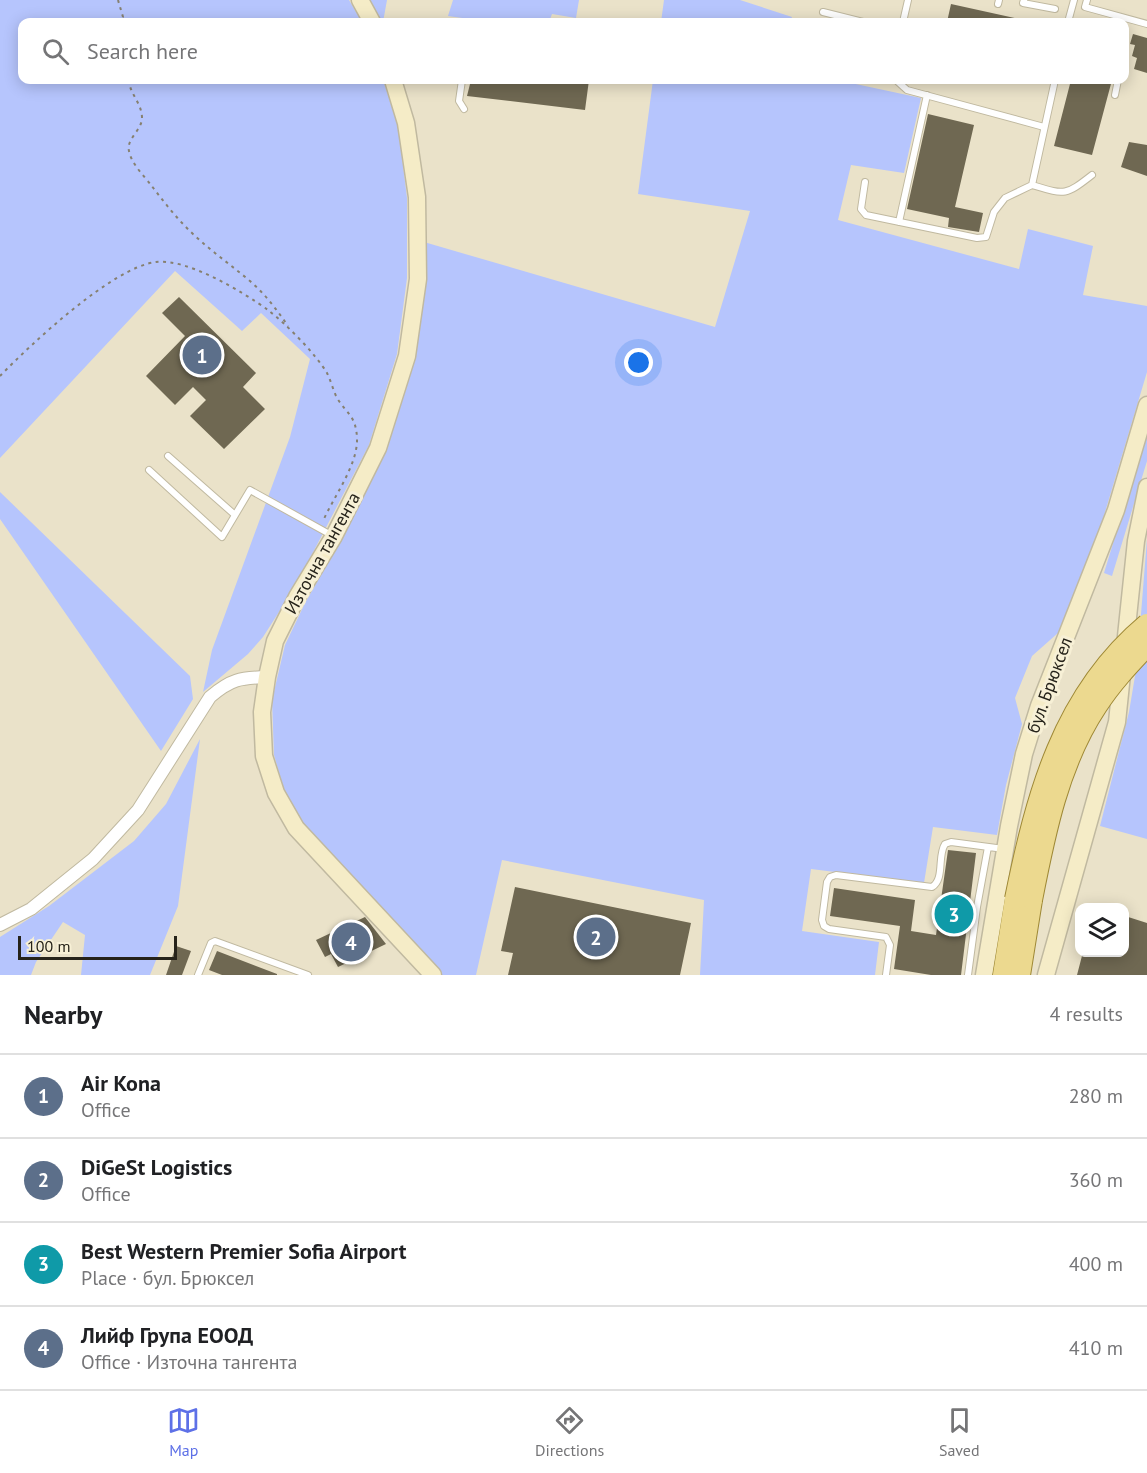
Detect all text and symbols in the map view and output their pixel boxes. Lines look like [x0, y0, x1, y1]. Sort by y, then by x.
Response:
search box [18, 18, 1129, 84]
icon: search [39, 35, 72, 68]
text: Search here [87, 37, 198, 65]
pin: 1 [182, 332, 222, 378]
your location [624, 348, 653, 377]
street label: Източна тангента [279, 488, 365, 618]
street label: бул. Брюксел [1021, 634, 1077, 736]
pin: 3 [934, 892, 974, 936]
map controls [1075, 903, 1129, 957]
button: layers [1075, 903, 1129, 957]
pin: 2 [576, 914, 616, 960]
pin: 4 [332, 920, 370, 964]
scale bar [18, 933, 177, 960]
text: 100 m [27, 936, 70, 956]
text: Nearby [24, 998, 102, 1031]
text: 4 results [1050, 1001, 1123, 1027]
text: Air Kona [81, 1069, 161, 1097]
text: 1 [38, 1083, 49, 1109]
text: 280 m [1069, 1083, 1123, 1109]
text: Office [81, 1097, 131, 1123]
text: DiGeSt Logistics [81, 1153, 232, 1181]
text: 2 [38, 1167, 49, 1193]
text: 360 m [1069, 1167, 1123, 1193]
text: Office [81, 1181, 131, 1207]
text: Best Western Premier Sofia Airport [81, 1237, 406, 1265]
text: 3 [38, 1251, 49, 1277]
text: 400 m [1069, 1251, 1123, 1277]
text: Place · бул. Брюксел [81, 1265, 254, 1291]
text: Лийф Група ЕООД [81, 1321, 253, 1349]
text: 4 [38, 1335, 49, 1361]
text: 410 m [1069, 1335, 1123, 1361]
text: Office · Източна тангента [81, 1349, 297, 1375]
tab: Map [167, 1404, 200, 1460]
tab: Directions [535, 1404, 604, 1460]
tab: Saved [939, 1404, 980, 1460]

